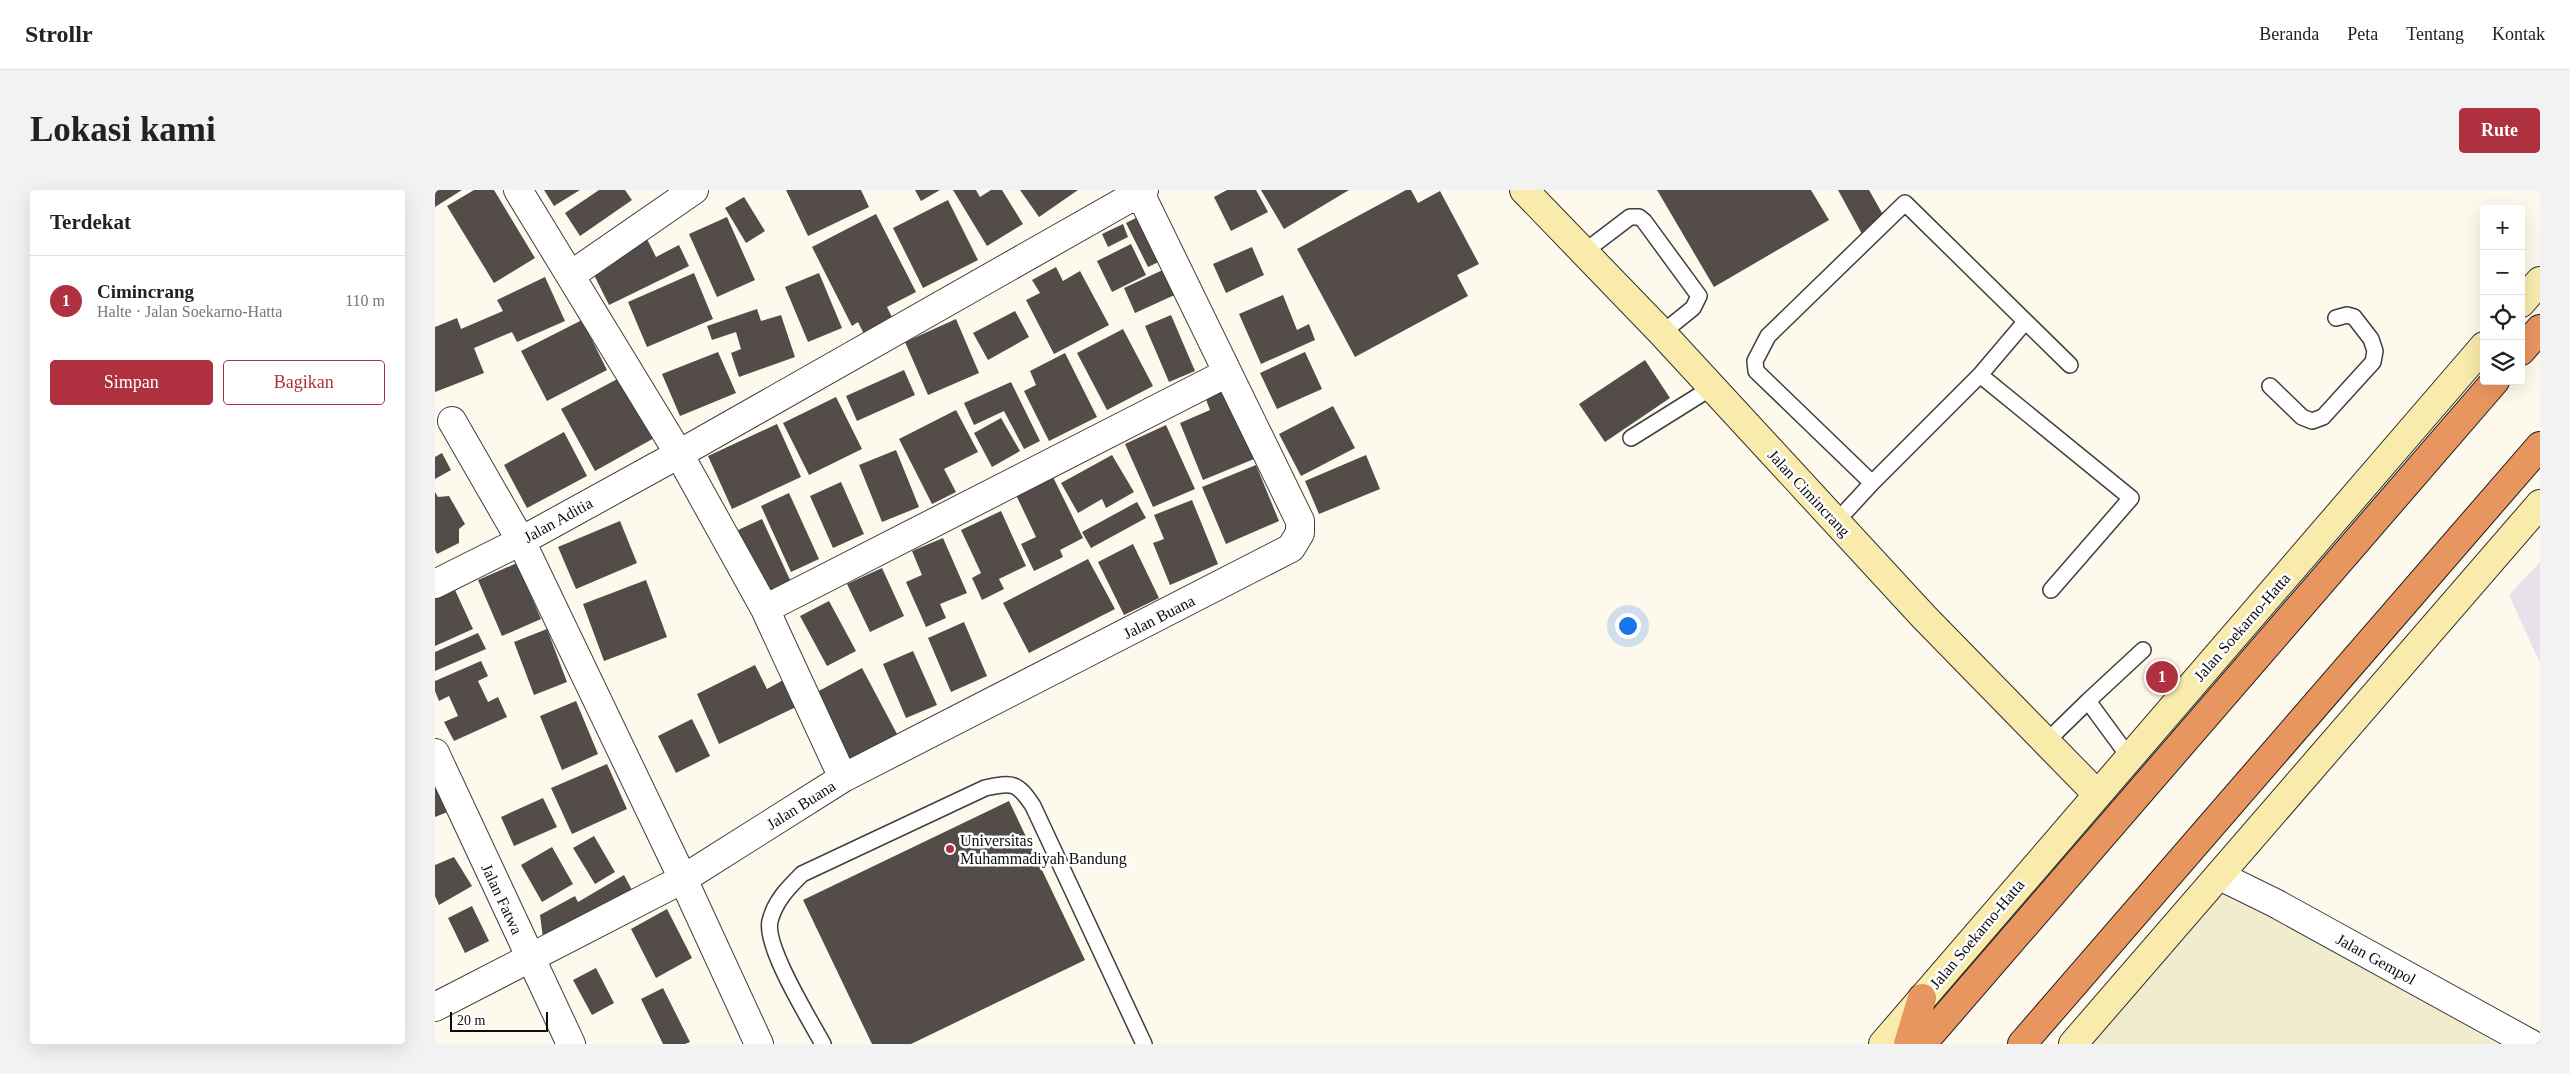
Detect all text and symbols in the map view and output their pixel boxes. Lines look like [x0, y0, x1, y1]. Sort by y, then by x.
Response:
text: Strollr [25, 21, 93, 47]
text: Beranda [2259, 24, 2319, 44]
text: Peta [2347, 24, 2378, 44]
text: Tentang [2406, 24, 2464, 44]
text: Kontak [2492, 24, 2545, 44]
button: Rute [2459, 108, 2540, 153]
text: Lokasi kami [30, 110, 216, 149]
map controls [2480, 205, 2525, 385]
button: + [2480, 205, 2525, 250]
text: Terdekat [50, 210, 131, 234]
button: − [2480, 250, 2525, 295]
text: Cimincrang [97, 281, 194, 302]
text: 1 [62, 292, 70, 309]
text: 110 m [345, 292, 385, 309]
button: locate [2480, 295, 2525, 340]
text: Halte · Jalan Soekarno-Hatta [97, 303, 282, 320]
button: layers [2480, 340, 2525, 385]
button: Simpan [50, 360, 213, 405]
button: Bagikan [223, 360, 385, 405]
street label: Jalan Cimincrang [1764, 446, 1854, 541]
street label: Jalan Aditia [521, 494, 595, 546]
street label: Jalan Soekarno-Hatta [2191, 570, 2293, 684]
street label: Jalan Buana [1121, 592, 1197, 642]
your location [1615, 613, 1641, 639]
pin: 1 [2146, 658, 2178, 696]
street label: Jalan Buana [764, 777, 838, 833]
place label: Universitas Muhammadiyah Bandung [960, 832, 1127, 868]
marker: Universitas Muhammadiyah Bandung [944, 843, 956, 855]
street label: Jalan Fatwa [478, 861, 526, 937]
street label: Jalan Soekarno-Hatta [1926, 876, 2028, 992]
street label: Jalan Gempol [2333, 930, 2419, 989]
scale bar [450, 1009, 547, 1032]
text: 20 m [457, 1013, 485, 1028]

